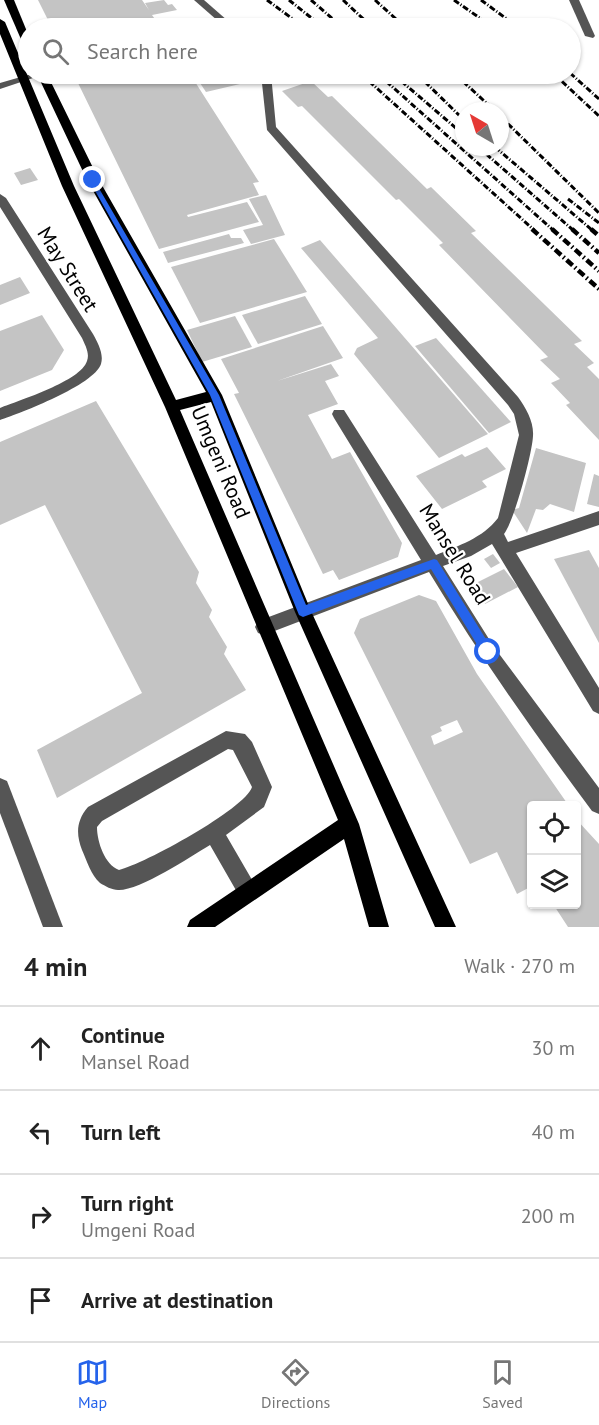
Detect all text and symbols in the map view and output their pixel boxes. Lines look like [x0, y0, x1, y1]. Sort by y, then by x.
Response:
search box [18, 18, 581, 84]
icon: search [39, 35, 72, 68]
text: Search here [87, 37, 198, 65]
north arrow [455, 102, 509, 156]
route end [79, 166, 105, 192]
street label: May Street [31, 221, 105, 317]
street label: Umgeni Road [185, 402, 257, 522]
street label: Mansel Road [413, 498, 497, 610]
route start [474, 638, 500, 664]
map controls [527, 801, 581, 909]
button: locate [527, 801, 581, 855]
button: layers [527, 855, 581, 909]
text: 4 min [24, 950, 87, 983]
text: Walk · 270 m [464, 953, 575, 979]
text: Continue [81, 1021, 165, 1049]
icon: ahead [24, 1032, 57, 1065]
text: 30 m [532, 1035, 575, 1061]
text: Mansel Road [81, 1049, 190, 1075]
icon: left [24, 1116, 57, 1149]
text: Turn left [81, 1118, 161, 1146]
text: 40 m [532, 1119, 575, 1145]
text: Turn right [81, 1189, 173, 1217]
icon: right [24, 1200, 57, 1233]
text: 200 m [521, 1203, 575, 1229]
text: Umgeni Road [81, 1217, 195, 1243]
icon: arrive [24, 1284, 57, 1317]
text: Arrive at destination [81, 1286, 273, 1314]
tab: Map [76, 1356, 109, 1412]
tab: Directions [261, 1356, 330, 1412]
tab: Saved [482, 1356, 523, 1412]

